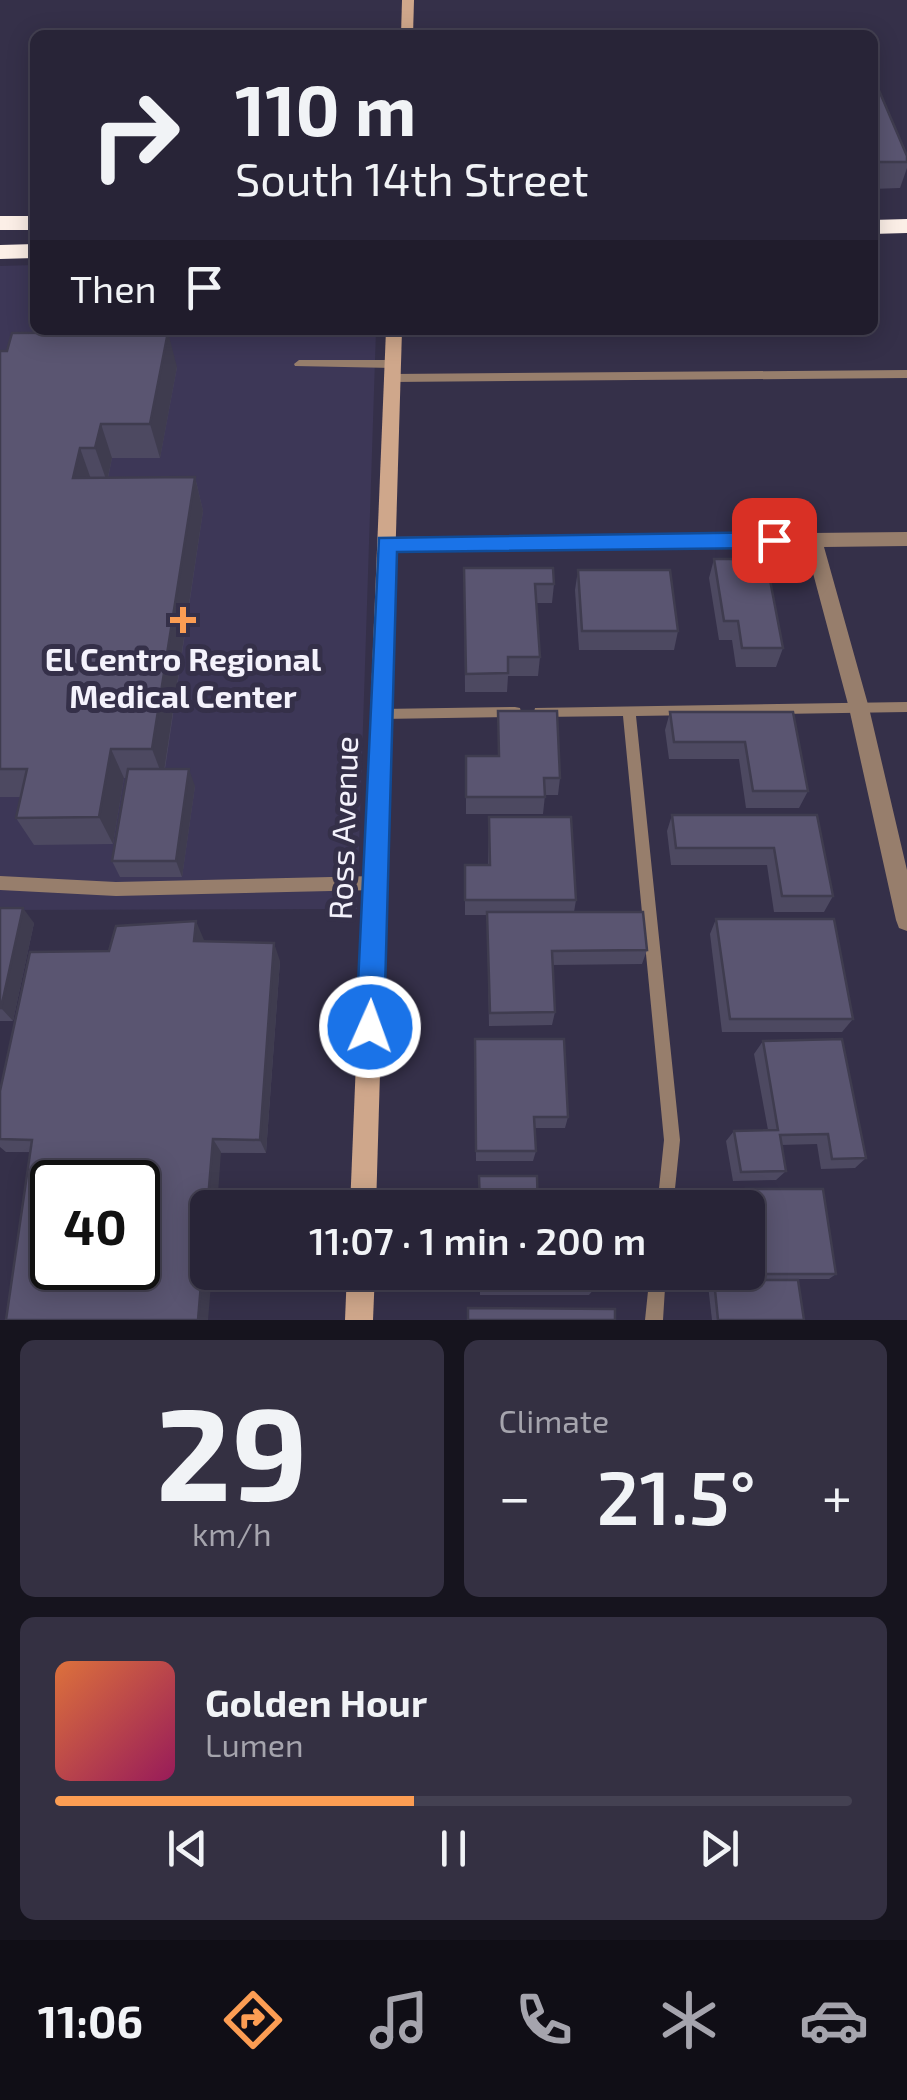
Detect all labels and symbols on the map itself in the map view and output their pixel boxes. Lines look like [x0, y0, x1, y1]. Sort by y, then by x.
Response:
pin [732, 498, 817, 583]
marker: El Centro Regional Medical Center [170, 607, 196, 633]
place label: El Centro Regional Medical Center [45, 639, 322, 714]
street label: Ross Avenue [320, 735, 364, 921]
position arrow [318, 975, 422, 1079]
speed limit sign: 40 [30, 1160, 160, 1290]

